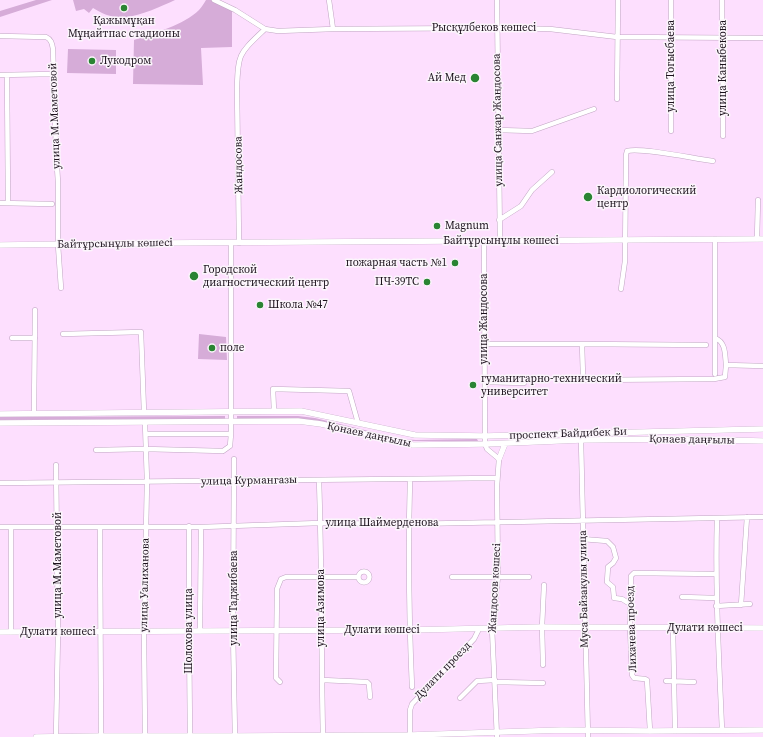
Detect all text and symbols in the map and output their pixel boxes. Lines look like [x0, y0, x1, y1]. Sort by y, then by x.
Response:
marker: Қажымұқан Мұңайтпас стадионы [119, 3, 129, 13]
place label: Қажымұқан Мұңайтпас стадионы [68, 14, 180, 40]
street label: улица Тогысбаева [664, 20, 678, 112]
street label: улица Каныбекова [716, 20, 730, 116]
street label: Рысқұлбеков көшесі [432, 21, 536, 35]
street label: улица Санжар Жандосова [490, 53, 506, 187]
place label: Лукодром [100, 54, 151, 68]
marker: Лукодром [87, 56, 97, 66]
street label: улица М.Маметовой [47, 63, 63, 169]
place label: Ай Мед [428, 71, 466, 85]
marker: Ай Мед [469, 72, 481, 84]
street label: Жандосова [232, 136, 246, 194]
place label: Кардиологический центр [597, 184, 696, 210]
marker: Кардиологический центр [582, 191, 594, 203]
place label: Magnum [445, 219, 489, 233]
marker: Magnum [432, 221, 442, 231]
street label: Байтұрсынұлы көшесі [443, 234, 559, 248]
street label: Байтұрсынұлы көшесі [57, 236, 173, 252]
place label: пожарная часть №1 [346, 256, 447, 270]
marker: пожарная часть №1 [450, 258, 460, 268]
place label: Городской диагностический центр [203, 263, 329, 289]
marker: Городской диагностический центр [188, 270, 200, 282]
street label: улица Жандосова [477, 274, 491, 364]
place label: ПЧ-39ТС [375, 275, 419, 289]
marker: ПЧ-39ТС [422, 277, 432, 287]
place label: Школа №47 [268, 298, 328, 312]
marker: Школа №47 [255, 300, 265, 310]
place label: поле [220, 341, 244, 355]
marker: поле [207, 343, 217, 353]
place label: гуманитарно-технический университет [481, 372, 622, 398]
marker: гуманитарно-технический университет [468, 380, 478, 390]
street label: Қонаев даңғылы [326, 420, 412, 450]
street label: проспект Байдибек Би [509, 425, 627, 443]
street label: Қонаев даңғылы [649, 433, 735, 447]
street label: улица Курмангазы [201, 474, 297, 488]
street label: улица М.Маметовой [51, 512, 65, 618]
street label: улица Шаймерденова [325, 516, 439, 530]
street label: Муса Байзакулы улица [576, 530, 592, 648]
street label: улица Уалиханова [138, 538, 152, 632]
street label: Жандосов көшесі [486, 543, 504, 633]
street label: улица Таджибаева [227, 550, 241, 646]
street label: улица Азимова [314, 569, 328, 647]
street label: Лихачева проезд [624, 585, 640, 673]
street label: Шолохова улица [182, 588, 196, 674]
street label: Дулати көшесі [667, 621, 743, 635]
street label: Дулати көшесі [344, 623, 420, 637]
street label: Дулати көшесі [20, 625, 96, 639]
street label: Дулати проезд [412, 639, 474, 703]

